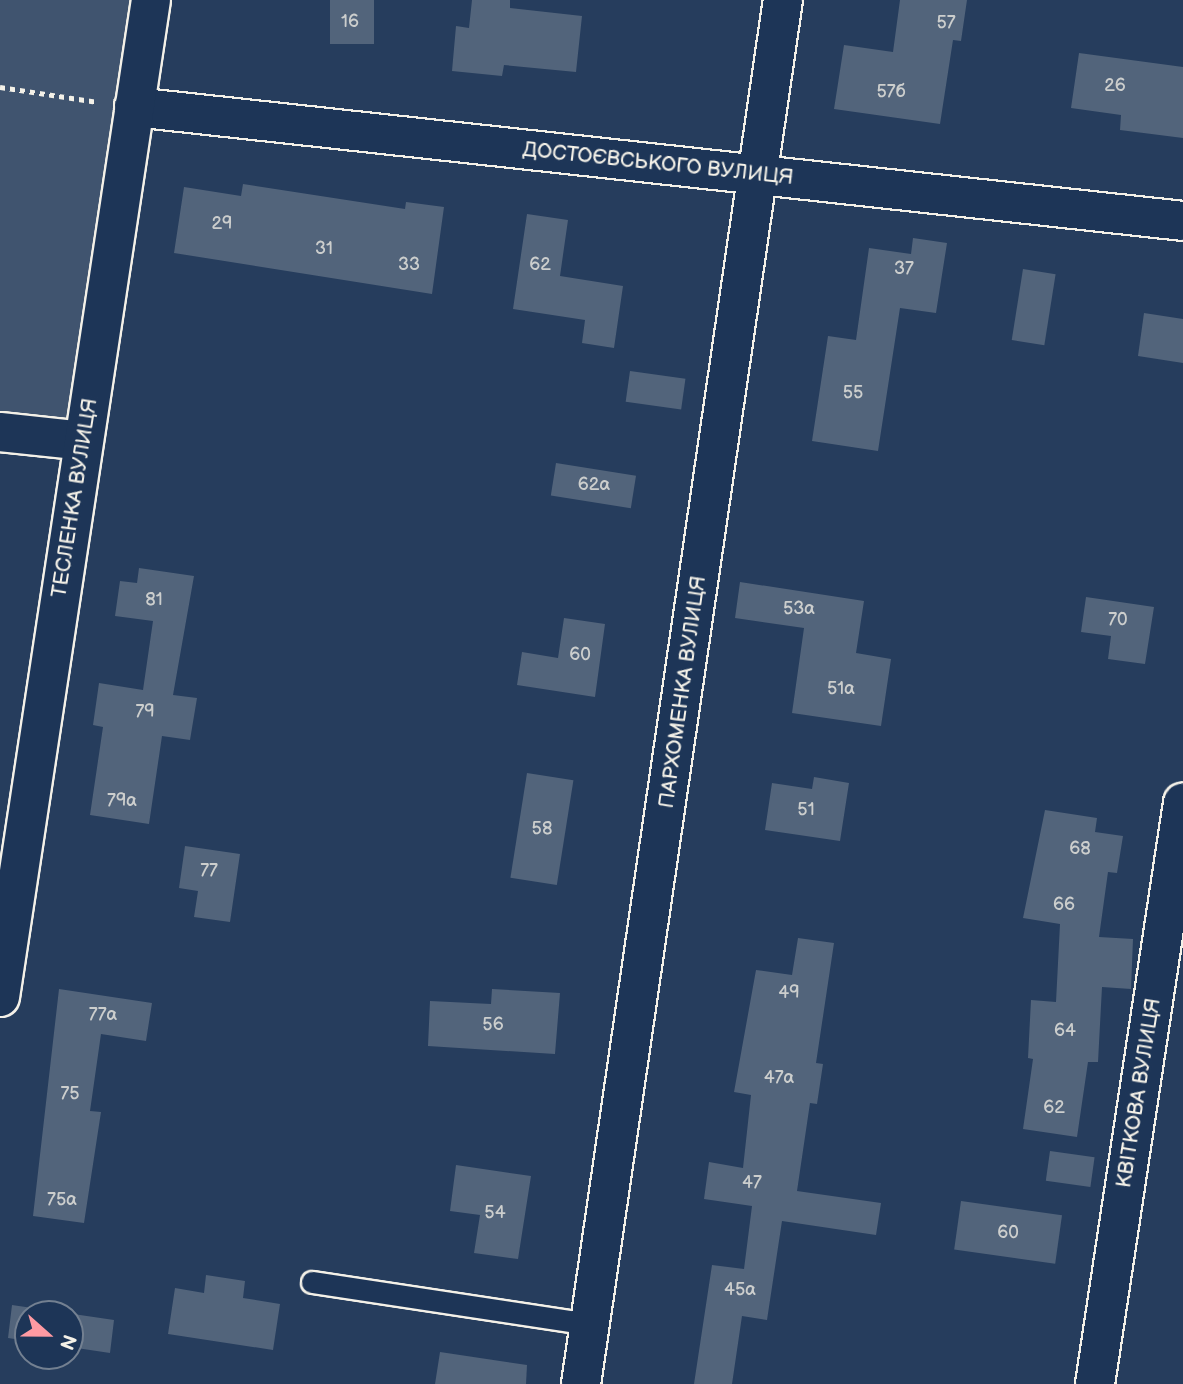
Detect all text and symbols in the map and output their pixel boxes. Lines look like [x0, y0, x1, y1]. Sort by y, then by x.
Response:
house number: 16 [341, 11, 359, 33]
house number: 57 [936, 12, 956, 34]
house number: 26 [1104, 75, 1126, 97]
house number: 57б [876, 81, 906, 103]
street label: ДОСТОЄВСЬКОГО ВУЛИЦЯ [521, 137, 795, 191]
house number: 29 [211, 213, 233, 235]
house number: 31 [315, 238, 333, 260]
house number: 33 [398, 254, 420, 276]
house number: 62 [529, 254, 551, 276]
house number: 37 [894, 258, 914, 280]
house number: 55 [843, 382, 863, 404]
street label: ТЕСЛЕНКА ВУЛИЦЯ [47, 397, 103, 599]
house number: 62а [578, 474, 610, 496]
street label: ПАРХОМЕНКА ВУЛИЦЯ [654, 574, 712, 810]
house number: 81 [145, 589, 163, 611]
house number: 53а [783, 598, 815, 620]
house number: 70 [1108, 609, 1128, 631]
house number: 60 [569, 644, 591, 666]
house number: 51а [827, 678, 855, 700]
house number: 79 [135, 701, 155, 723]
house number: 79а [107, 790, 137, 812]
house number: 51 [797, 799, 815, 821]
house number: 58 [532, 818, 552, 840]
house number: 68 [1069, 838, 1091, 860]
house number: 77 [200, 860, 218, 882]
house number: 66 [1053, 894, 1075, 916]
house number: 49 [778, 982, 800, 1004]
street label: КВІТКОВА ВУЛИЦЯ [1112, 996, 1166, 1190]
house number: 77а [89, 1004, 117, 1026]
house number: 56 [482, 1014, 504, 1036]
house number: 64 [1054, 1020, 1076, 1042]
house number: 47а [764, 1067, 794, 1089]
house number: 75 [60, 1083, 80, 1105]
house number: 62 [1043, 1097, 1065, 1119]
house number: 47 [742, 1172, 762, 1194]
house number: 75а [47, 1189, 77, 1211]
house number: 54 [484, 1202, 506, 1224]
house number: 60 [997, 1222, 1019, 1244]
house number: 45а [724, 1279, 756, 1301]
north arrow [14, 1300, 84, 1370]
text: N [54, 1331, 80, 1353]

